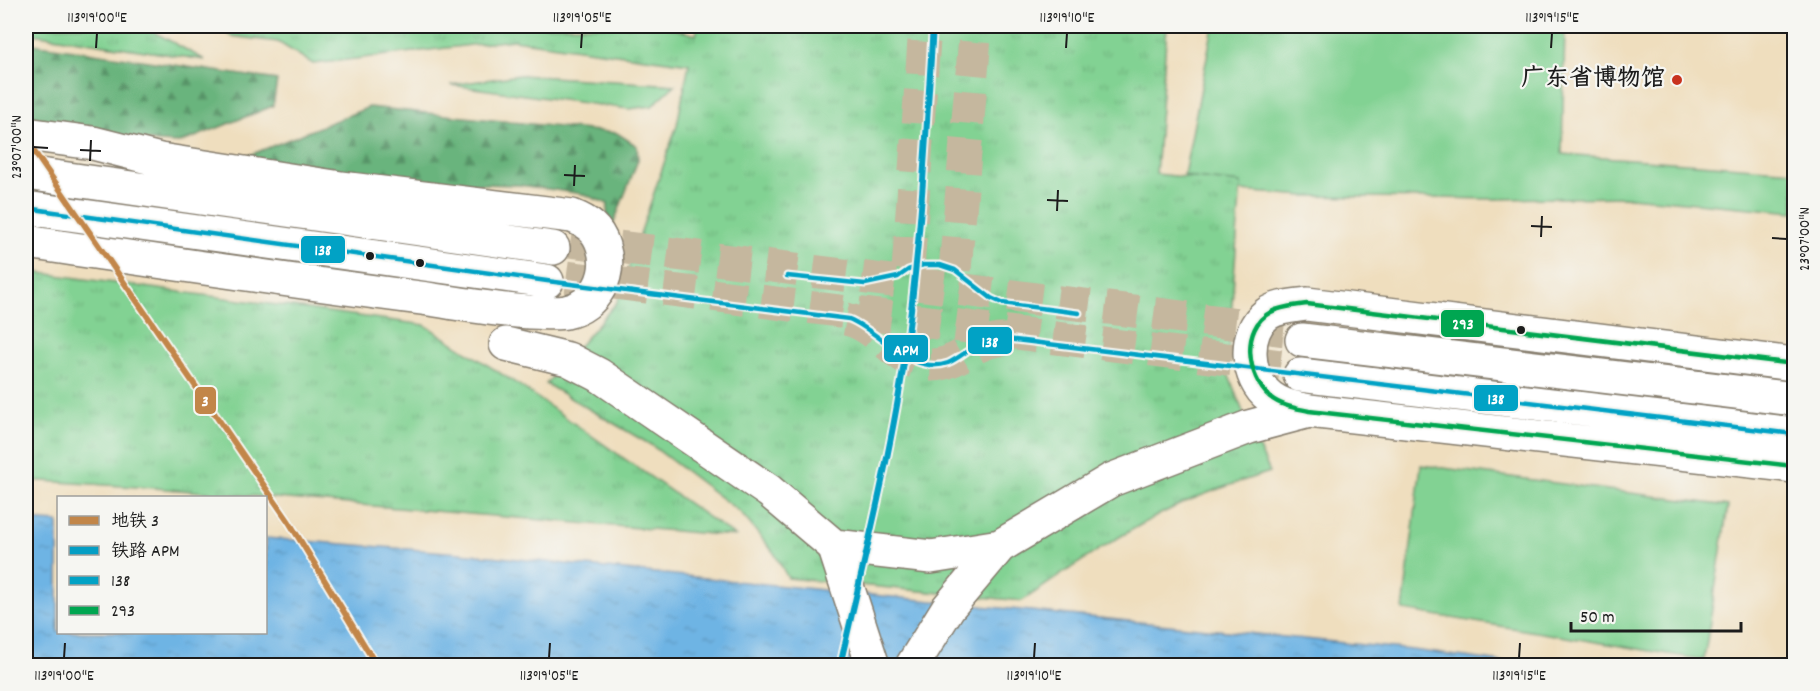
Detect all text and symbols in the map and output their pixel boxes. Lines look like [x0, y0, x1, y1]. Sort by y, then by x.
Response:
text: 113°19'00"E [67, 8, 127, 30]
text: 113°19'05"E [553, 8, 611, 30]
text: 113°19'10"E [1040, 8, 1095, 30]
text: 113°19'15"E [1525, 8, 1579, 30]
place label: 广东省博物馆 [1521, 63, 1665, 97]
marker: 广东省博物馆 [1670, 73, 1684, 87]
text: 23°07'00"N [7, 115, 29, 179]
text: 23°07'00"N [1795, 207, 1817, 271]
line badge: 138 [300, 235, 346, 264]
text: 138 [314, 240, 332, 263]
unlabelled marker [364, 250, 376, 262]
unlabelled marker [414, 257, 426, 269]
line badge: 293 [1440, 309, 1485, 338]
text: 293 [1452, 314, 1474, 337]
unlabelled marker [1515, 324, 1527, 336]
line badge: 138 [967, 326, 1013, 355]
text: 138 [981, 332, 999, 355]
line badge: APM [883, 334, 929, 363]
text: APM [893, 340, 919, 363]
line badge: 138 [1473, 384, 1519, 412]
line badge: 3 [194, 386, 217, 415]
text: 138 [1487, 389, 1505, 412]
text: 3 [201, 391, 209, 414]
legend [57, 496, 267, 634]
text: 地铁 3 [111, 510, 159, 535]
text: 铁路 APM [111, 540, 180, 565]
text: 138 [111, 570, 130, 595]
scale bar [1571, 595, 1740, 633]
text: 293 [111, 600, 135, 625]
text: 50 m [1580, 606, 1615, 631]
text: 113°19'00"E [34, 666, 94, 688]
text: 113°19'05"E [520, 666, 578, 688]
text: 113°19'10"E [1007, 666, 1062, 688]
text: 113°19'15"E [1492, 666, 1546, 688]

